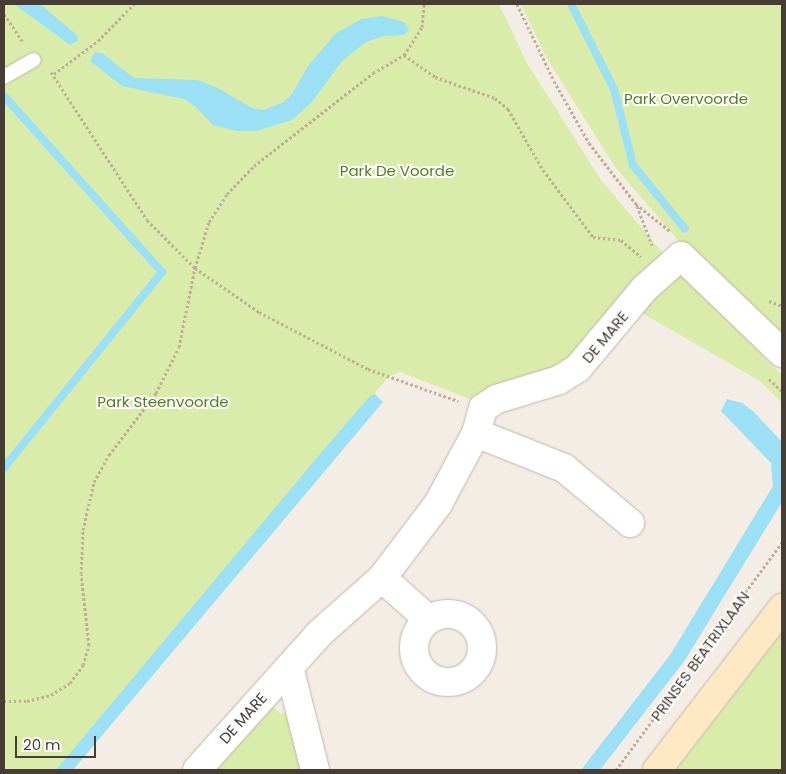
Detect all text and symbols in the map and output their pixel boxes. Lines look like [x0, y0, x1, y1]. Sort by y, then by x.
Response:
park label: Park Overvoorde [624, 90, 748, 108]
park label: Park De Voorde [340, 162, 454, 180]
street label: DE MARE [578, 307, 632, 367]
park label: Park Steenvoorde [97, 393, 229, 411]
street label: PRINSES BEATRIXLAAN [647, 588, 753, 724]
street label: DE MARE [216, 689, 270, 747]
scale bar [18, 726, 99, 758]
text: 20 m [23, 734, 61, 755]

